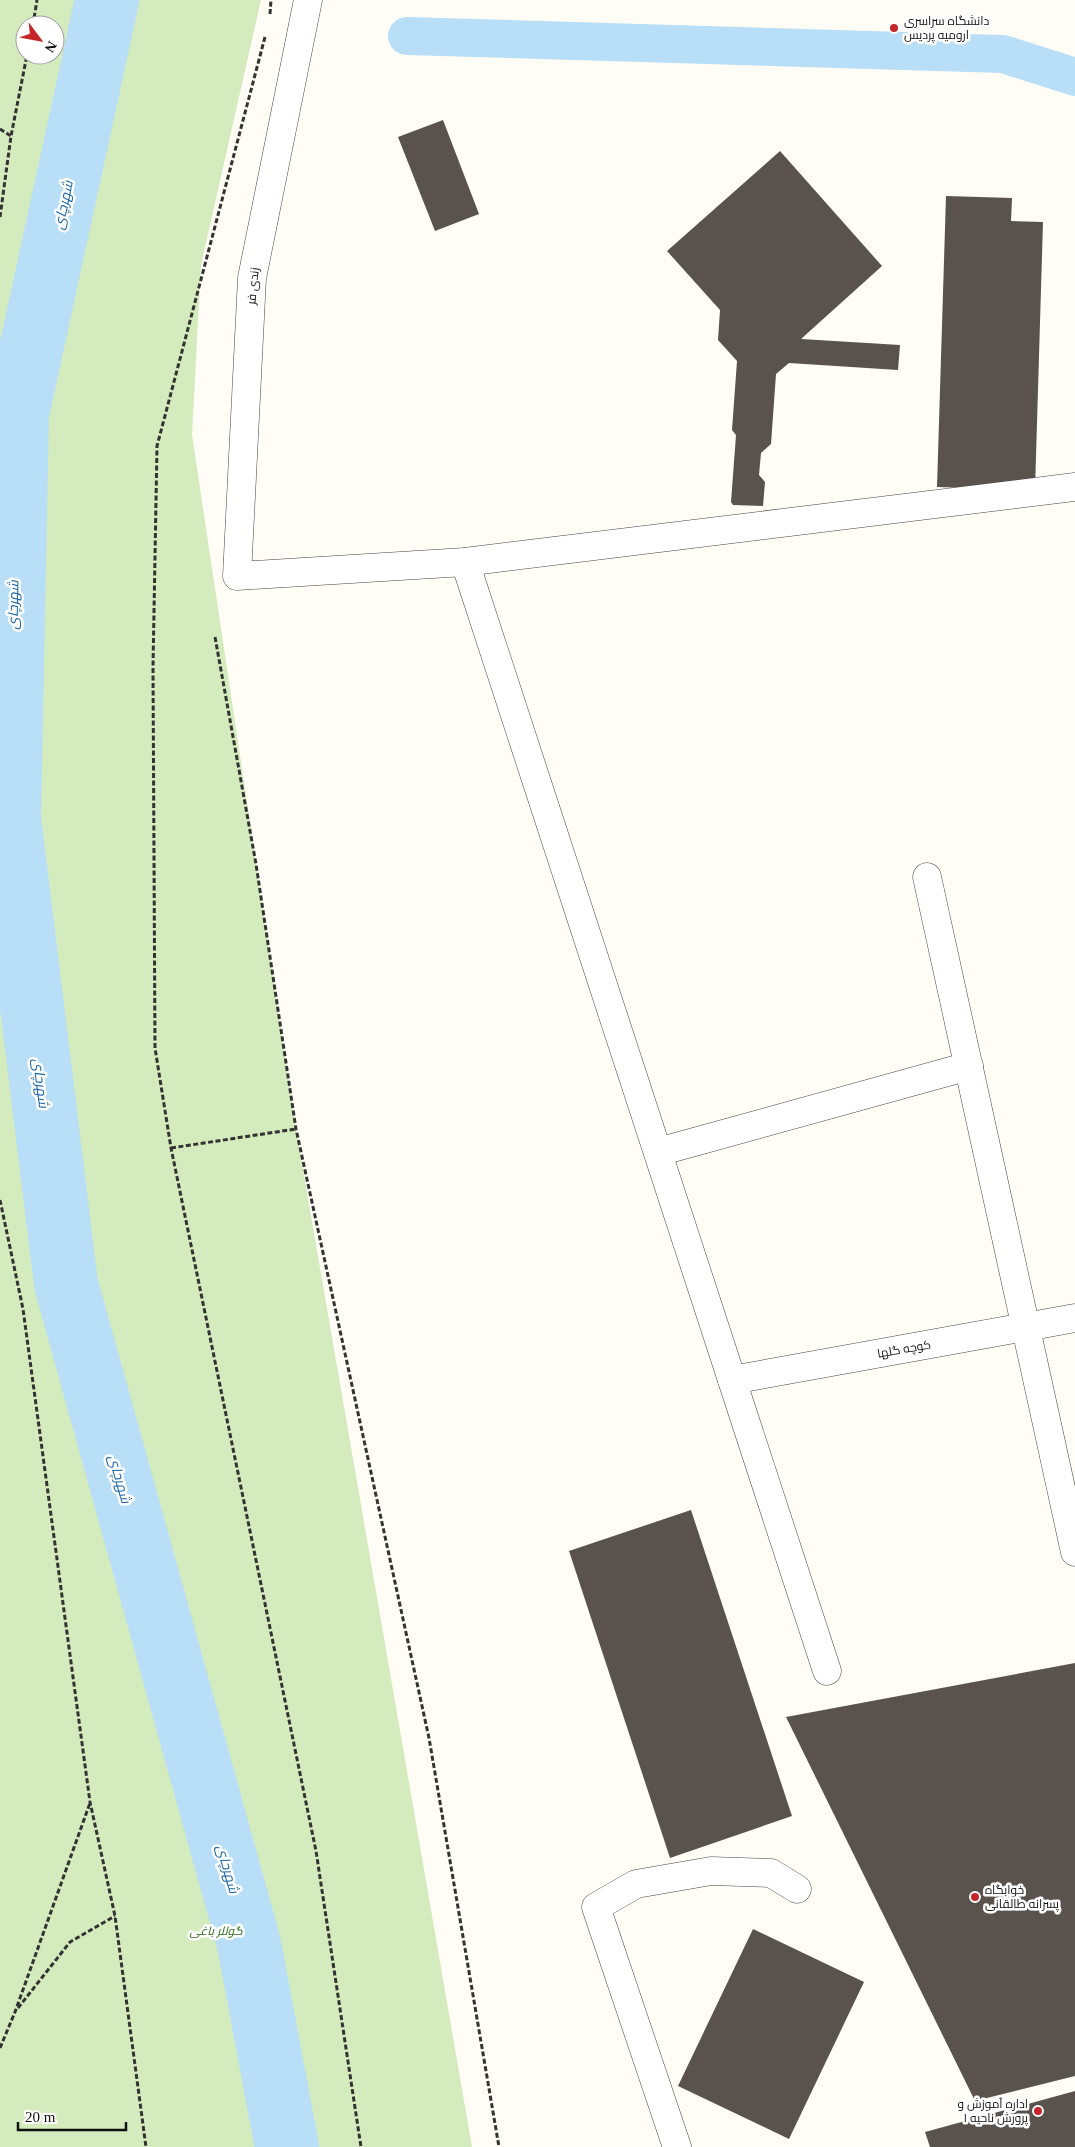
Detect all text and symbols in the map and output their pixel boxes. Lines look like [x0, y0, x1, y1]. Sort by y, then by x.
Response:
place label: دانشگاه سراسری ارومیه پردیس [904, 14, 989, 44]
north arrow [15, 15, 65, 65]
marker: دانشگاه سراسری ارومیه پردیس [888, 22, 900, 34]
text: N [42, 38, 60, 55]
water label: شهرچای [51, 179, 78, 231]
street label: زندی فر [244, 267, 262, 306]
water label: شهرچای [6, 580, 23, 630]
water label: شهرچای [28, 1058, 51, 1109]
street label: کوچه گلها [876, 1337, 932, 1363]
water label: شهرچای [104, 1453, 134, 1506]
water label: شهرچای [212, 1843, 242, 1896]
place label: خوابگاه پسرانه طالقانی [985, 1883, 1060, 1913]
marker: خوابگاه پسرانه طالقانی [969, 1891, 981, 1903]
park label: گوللر باغی [189, 1924, 243, 1938]
place label: اداره آموزش و پرورش ناحیه ۱ [957, 2097, 1029, 2127]
scale bar [18, 2100, 125, 2132]
marker: اداره آموزش و پرورش ناحیه ۱ [1032, 2105, 1044, 2117]
text: 20 m [25, 2109, 56, 2125]

